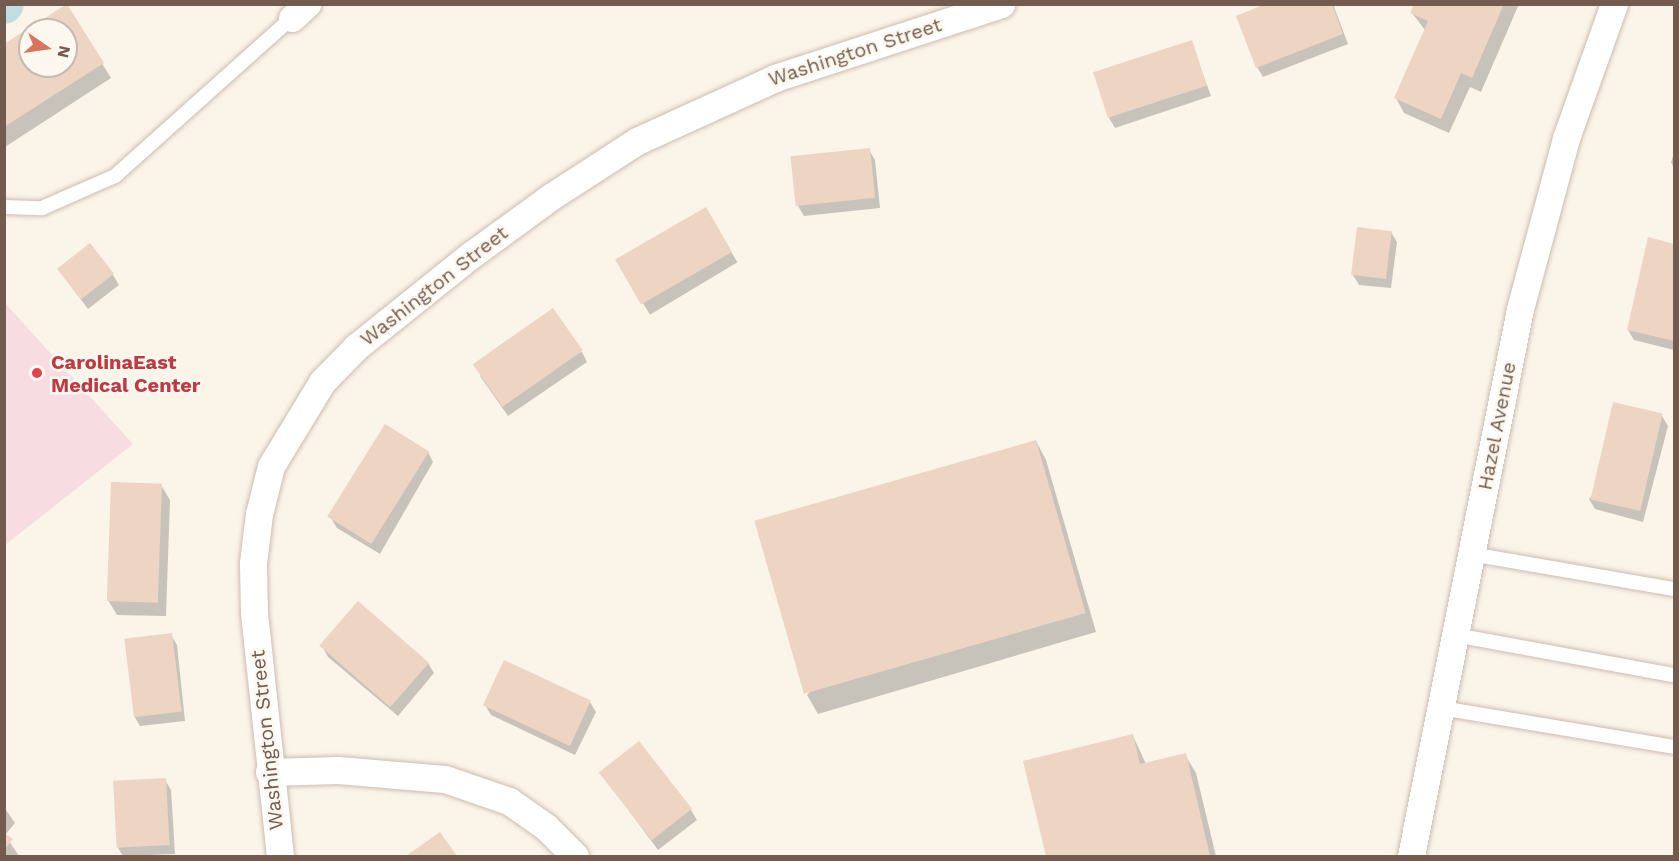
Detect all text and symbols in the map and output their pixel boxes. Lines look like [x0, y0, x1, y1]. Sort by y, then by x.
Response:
street label: Washington Street [765, 13, 945, 91]
north arrow [18, 18, 78, 78]
text: N [53, 44, 75, 60]
street label: Washington Street [355, 221, 513, 351]
place label: CarolinaEast Medical Center [51, 350, 201, 397]
street label: Hazel Avenue [1473, 359, 1521, 493]
marker: CarolinaEast Medical Center [28, 364, 46, 382]
street label: Washington Street [246, 649, 288, 831]

